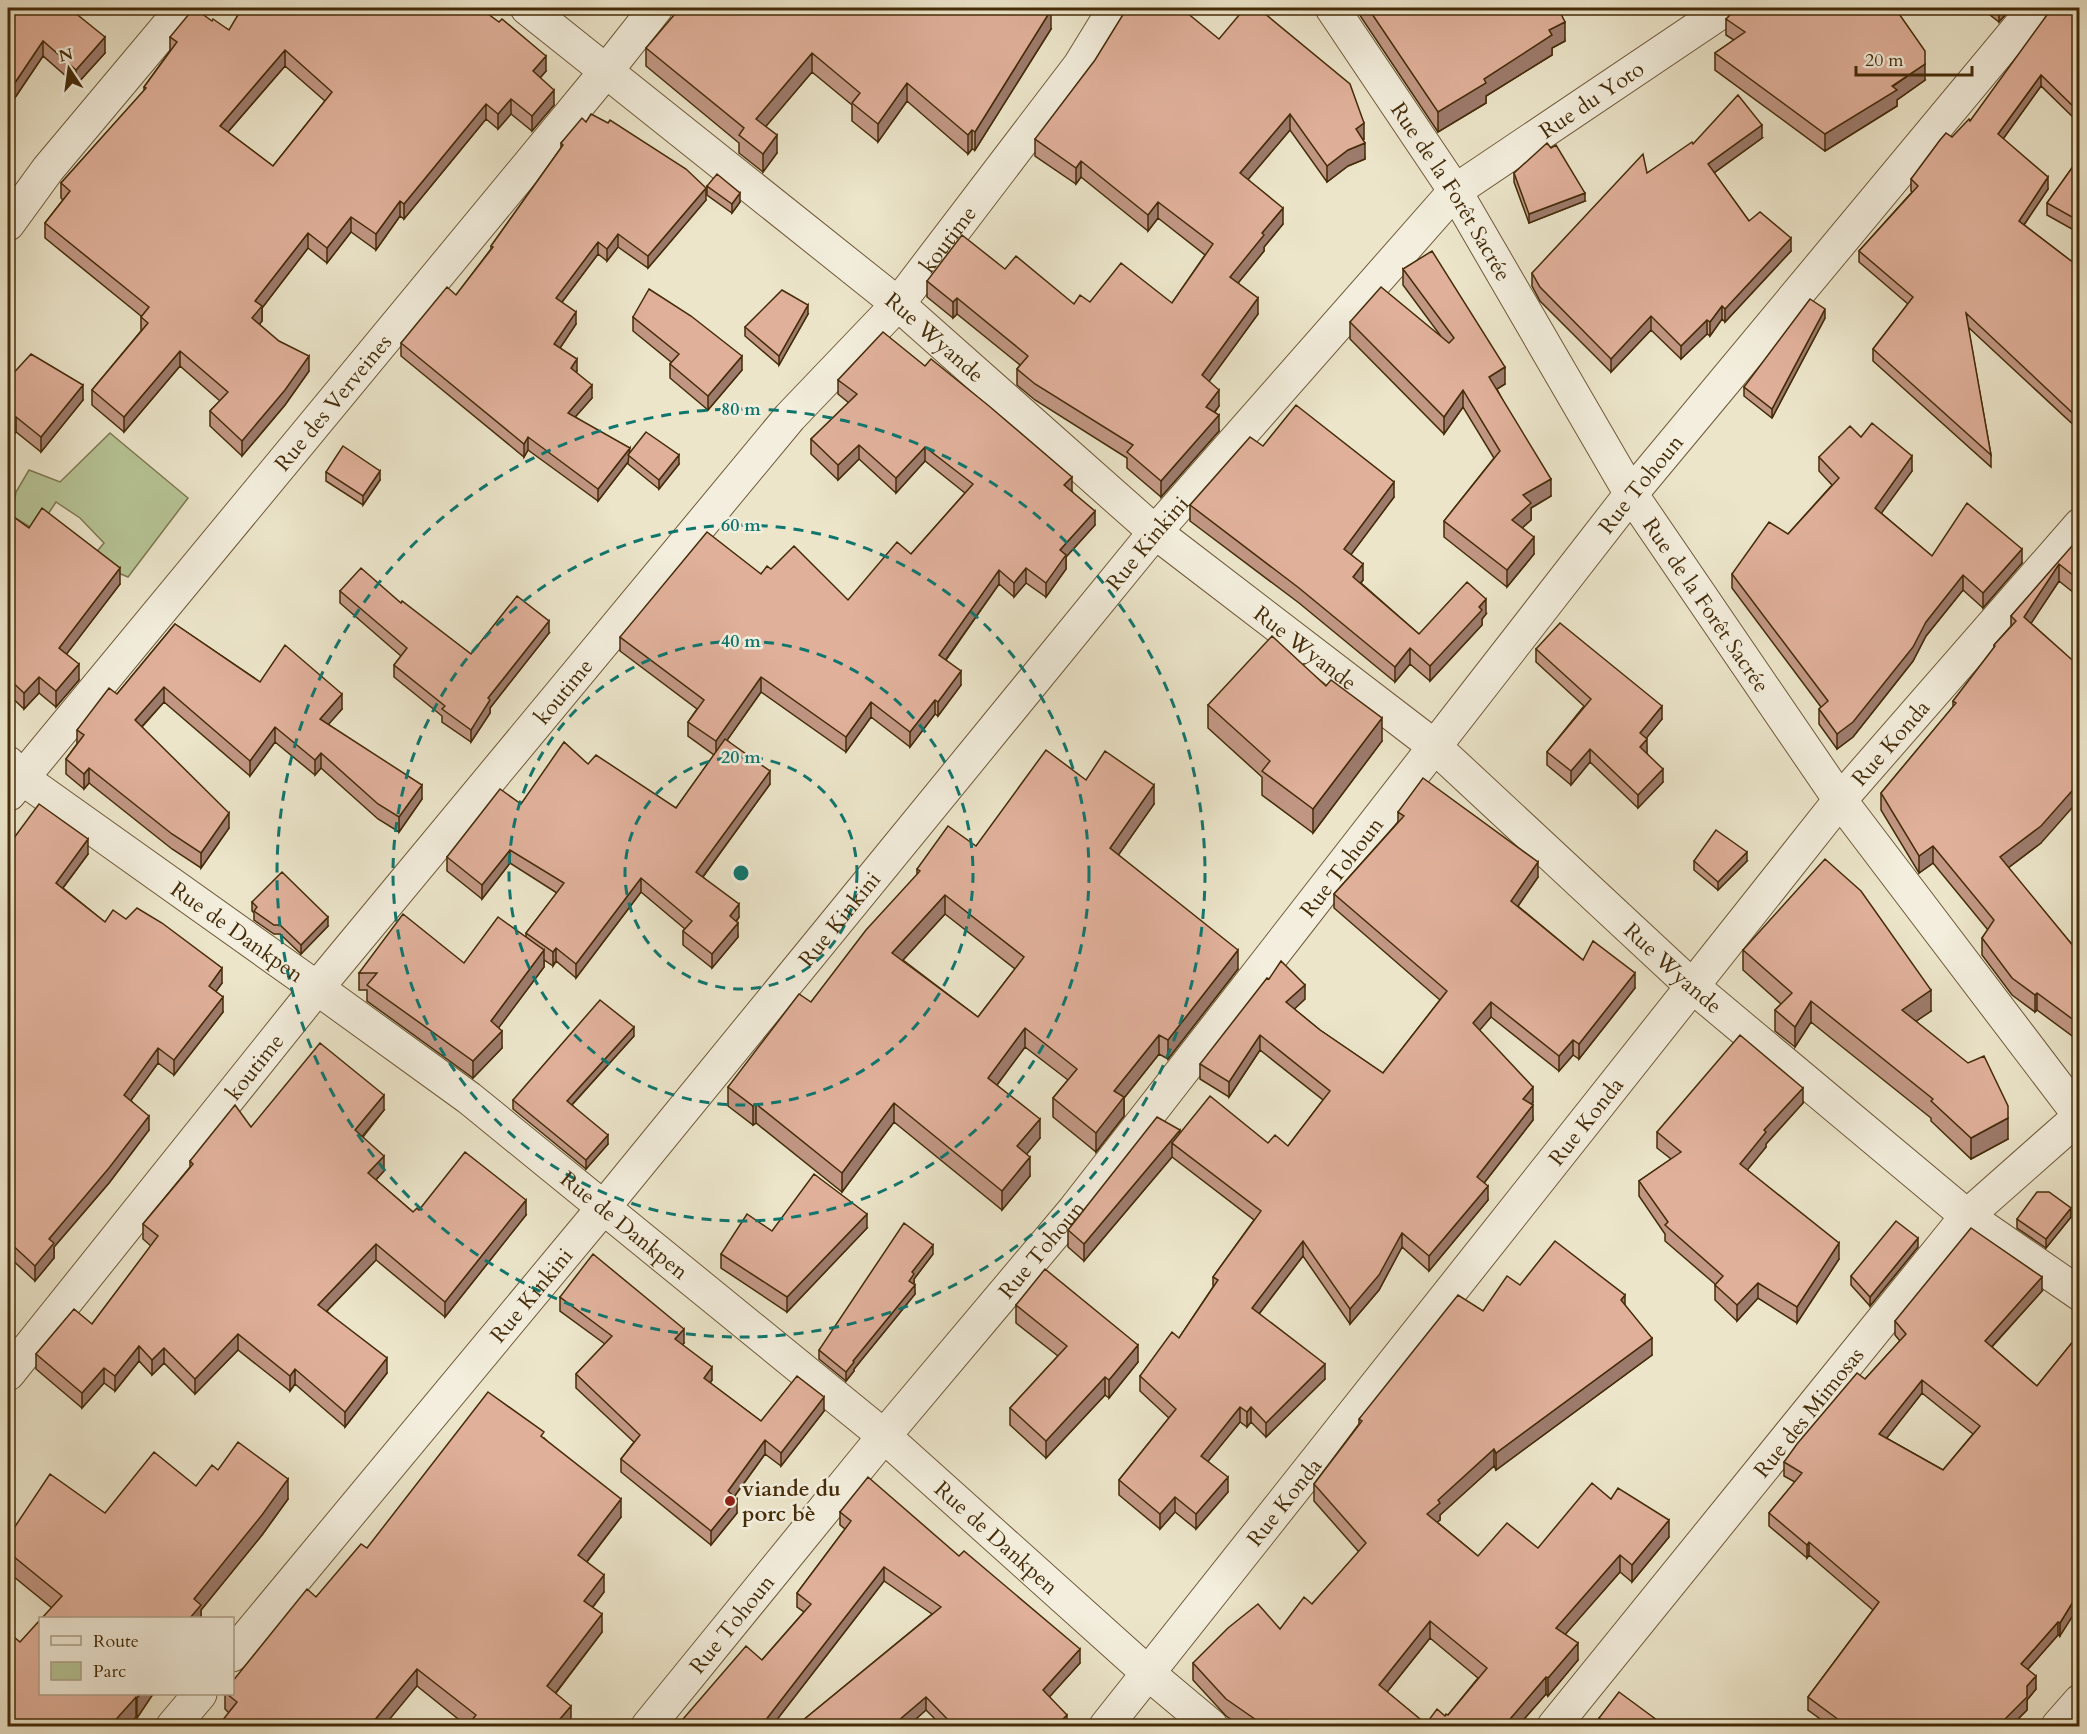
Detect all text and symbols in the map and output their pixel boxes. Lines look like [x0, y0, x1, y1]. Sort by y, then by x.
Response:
north arrow [39, 39, 99, 99]
scale bar [1856, 39, 1972, 77]
text: N [57, 43, 75, 68]
text: 20 m [1865, 48, 1904, 73]
street label: Rue du Yoto [1534, 54, 1650, 146]
street label: Rue de la Forêt Sacrée [1383, 96, 1518, 287]
street label: koutime [913, 200, 984, 279]
street label: Rue Wyande [879, 286, 990, 390]
street label: Rue des Verveines [268, 328, 399, 478]
text: 80 m [721, 397, 761, 422]
street label: Rue Tohoun [1592, 428, 1691, 540]
street label: Rue Kinkini [1099, 490, 1196, 597]
street label: Rue de la Forêt Sacrée [1635, 512, 1776, 699]
text: 60 m [721, 513, 761, 538]
street label: Rue Wyande [1247, 599, 1363, 698]
text: 40 m [721, 629, 761, 654]
street label: koutime [527, 652, 600, 731]
street label: Rue Konda [1845, 693, 1937, 793]
text: 20 m [721, 745, 761, 770]
street label: Rue Tohoun [1293, 811, 1391, 924]
centre of rings [731, 863, 751, 883]
street label: Rue Kinkini [792, 866, 888, 974]
street label: Rue de Dankpen [164, 875, 310, 990]
street label: Rue Wyande [1617, 916, 1728, 1021]
street label: koutime [219, 1027, 291, 1107]
street label: Rue Konda [1542, 1071, 1631, 1172]
street label: Rue de Dankpen [554, 1164, 695, 1287]
street label: Rue Tohoun [992, 1194, 1092, 1305]
street label: Rue Kinkini [483, 1242, 580, 1349]
street label: Rue des Mimosas [1747, 1341, 1871, 1484]
street label: Rue Konda [1240, 1452, 1329, 1553]
place label: viande du porc bè [742, 1474, 841, 1529]
street label: Rue de Dankpen [928, 1474, 1065, 1602]
marker: viande du porc bè [723, 1494, 737, 1508]
street label: Rue Tohoun [683, 1568, 782, 1680]
legend [39, 1617, 234, 1695]
text: Route [93, 1629, 139, 1654]
text: Parc [93, 1659, 126, 1684]

